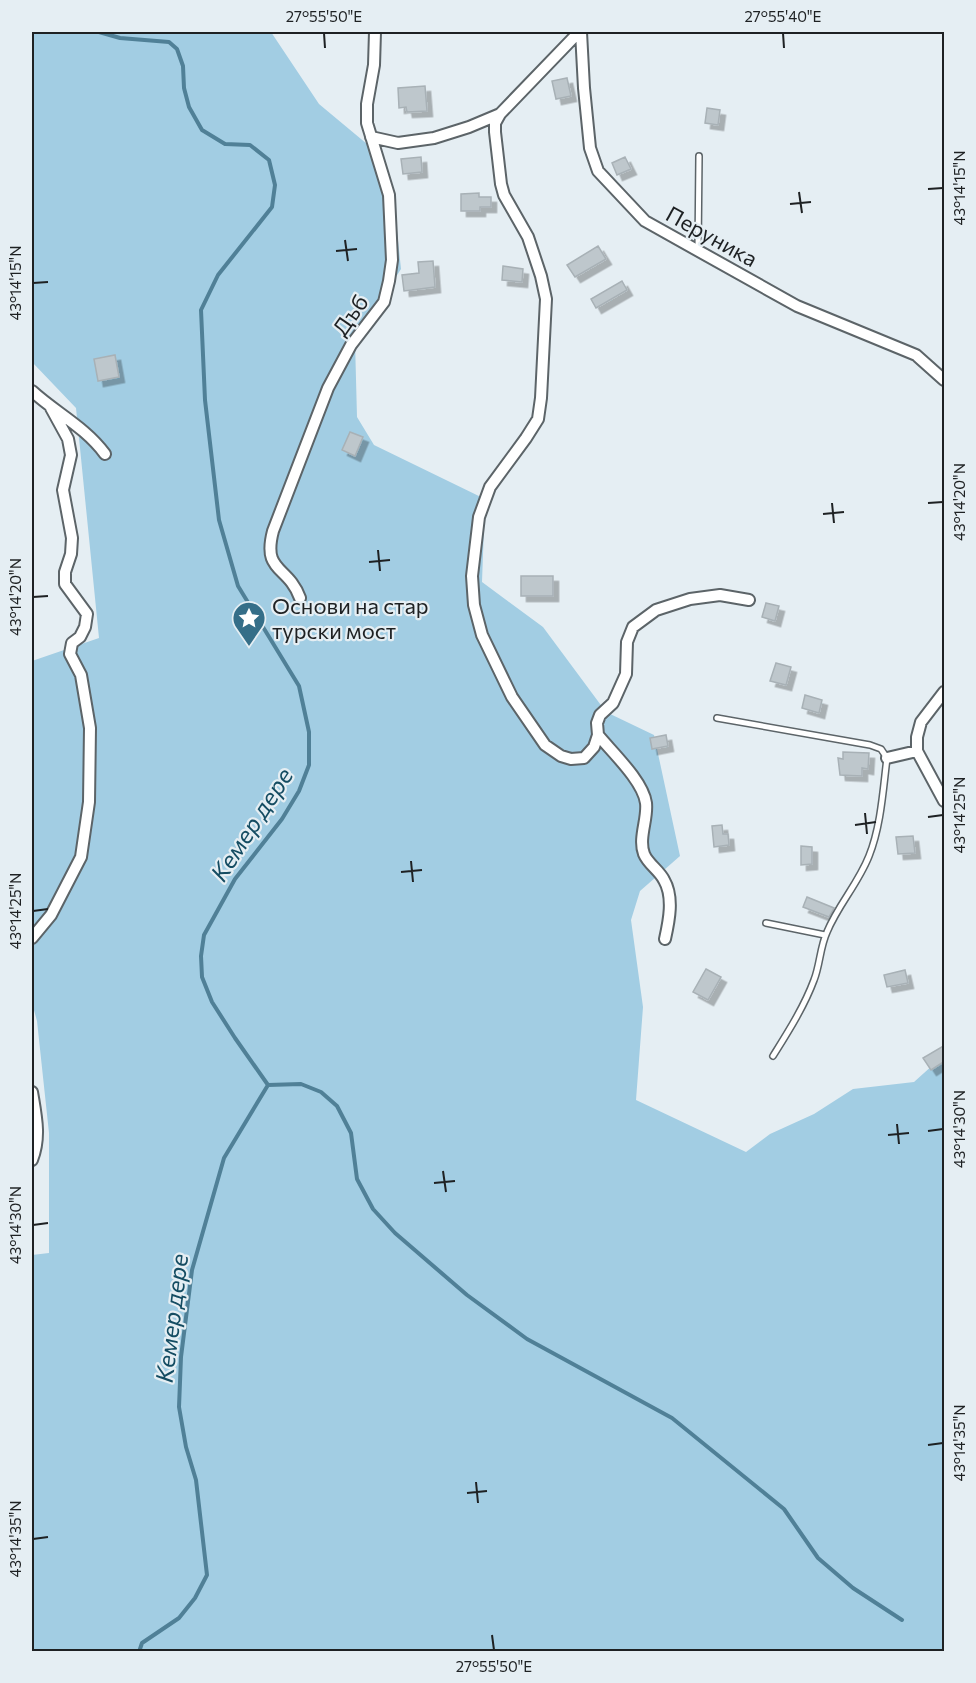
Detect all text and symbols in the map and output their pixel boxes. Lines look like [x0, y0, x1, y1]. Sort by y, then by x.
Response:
text: 27°55'50"E [286, 7, 362, 25]
text: 27°55'40"E [745, 7, 822, 25]
text: 43°14'15"N [950, 151, 968, 225]
street label: Перуника [662, 200, 762, 272]
text: 43°14'15"N [6, 246, 24, 320]
street label: Дъб [326, 289, 374, 341]
text: 43°14'20"N [950, 463, 968, 541]
text: 43°14'20"N [6, 558, 24, 636]
place label: Основи на стар турски мост [272, 592, 429, 644]
place icon: Основи на стар турски мост [231, 600, 267, 647]
water label: Кемер дере [204, 762, 299, 886]
text: 43°14'25"N [950, 777, 968, 853]
text: 43°14'25"N [6, 873, 24, 949]
text: 43°14'30"N [950, 1090, 968, 1168]
text: 43°14'30"N [6, 1186, 24, 1264]
water label: Кемер дере [149, 1252, 193, 1384]
text: 43°14'35"N [950, 1404, 968, 1482]
text: 43°14'35"N [6, 1500, 24, 1578]
text: 27°55'50"E [456, 1657, 532, 1675]

